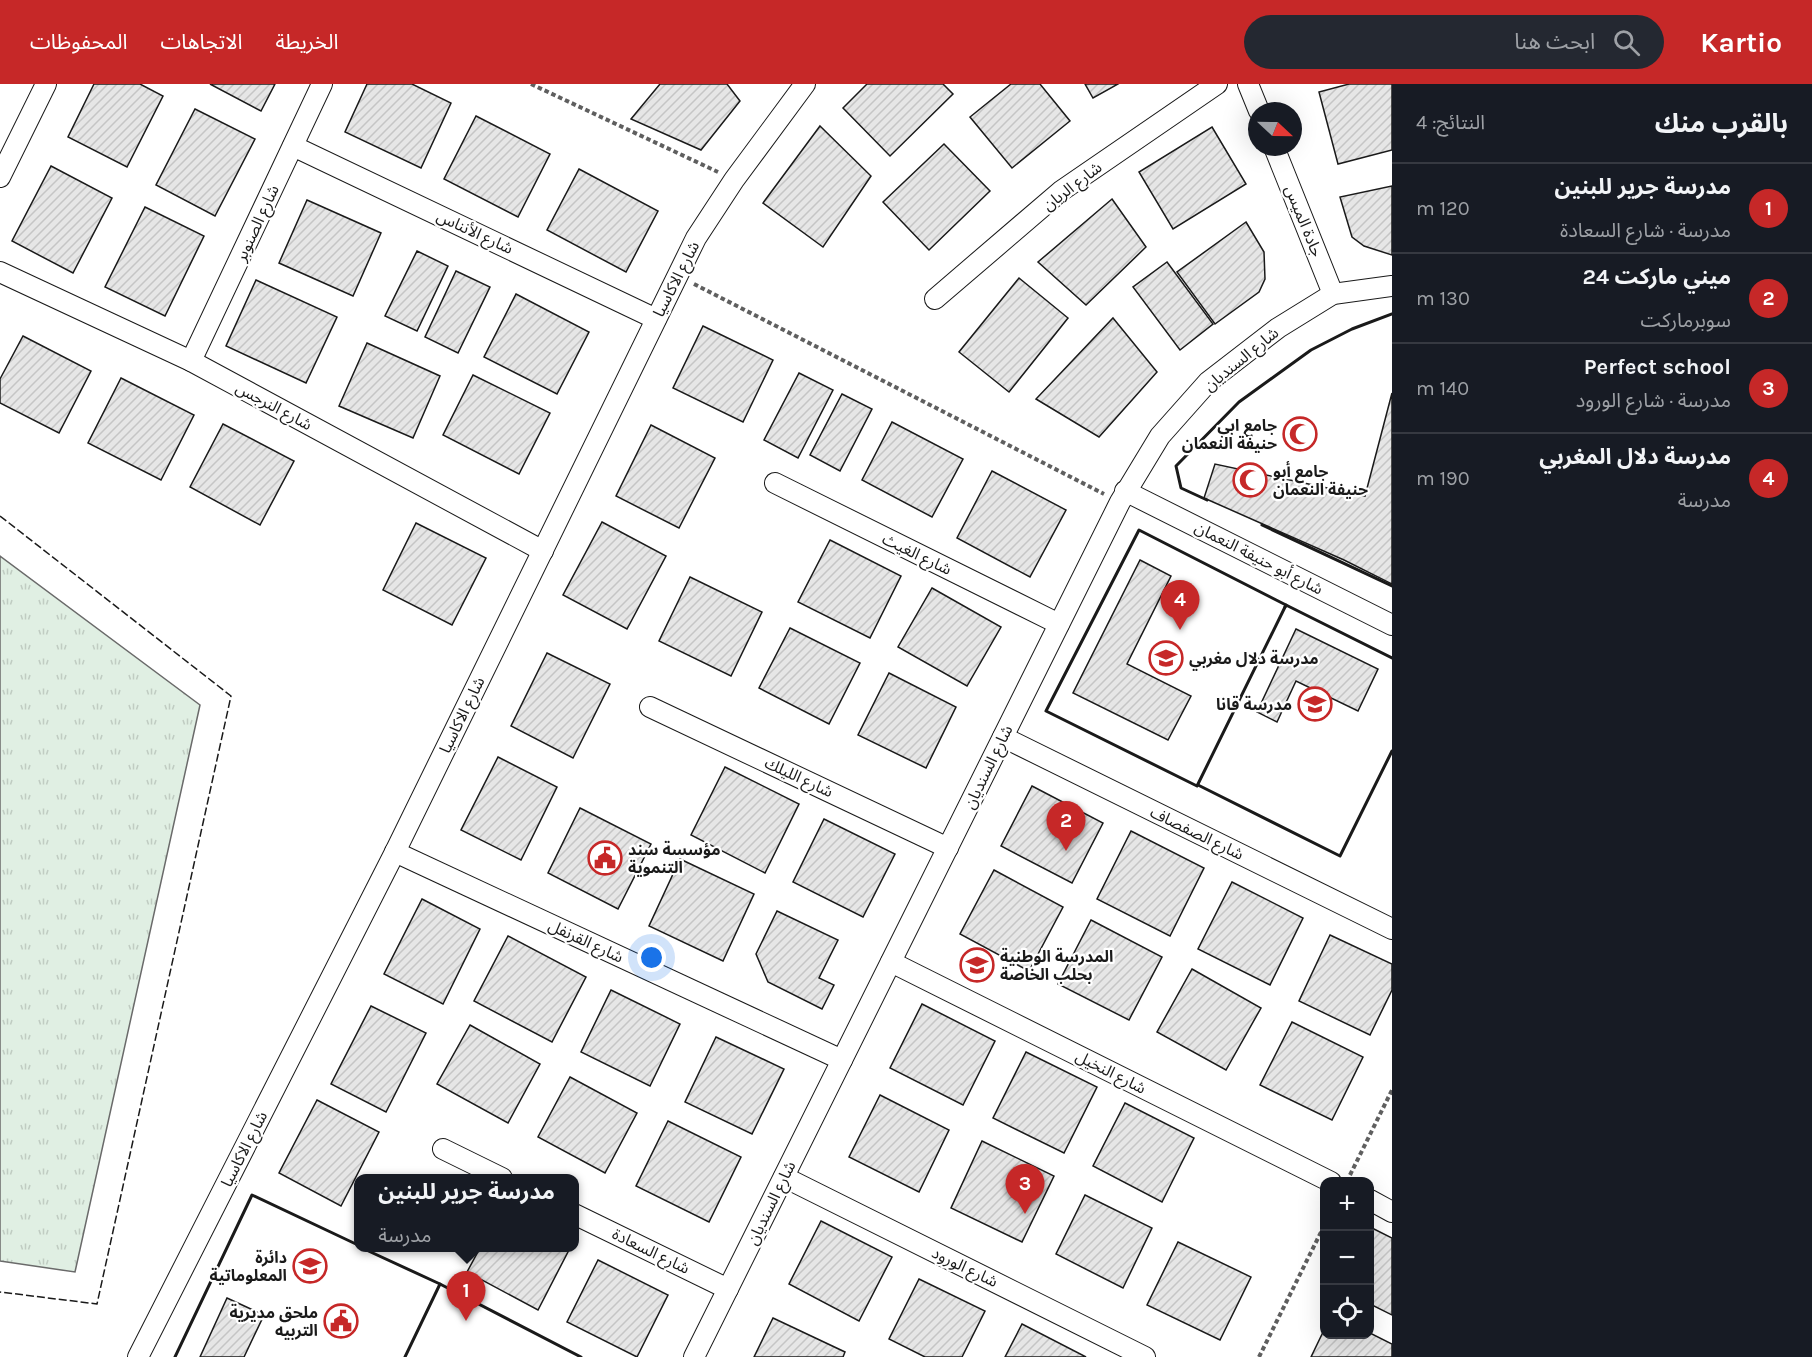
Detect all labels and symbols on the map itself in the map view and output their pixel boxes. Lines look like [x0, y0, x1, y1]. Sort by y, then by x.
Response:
north arrow [1248, 102, 1302, 156]
street label: شارع الريان [1039, 158, 1107, 217]
street label: شارع الصنوبر [231, 182, 286, 266]
street label: جادة الميس [1281, 182, 1327, 260]
street label: شارع الأنناس [433, 206, 516, 261]
street label: شارع الاكاسيا [649, 238, 706, 321]
street label: شارع السنديان [1200, 323, 1284, 397]
street label: شارع النرجس [231, 378, 315, 437]
place label: جامع ابي حنيفة النعمان [1182, 416, 1277, 453]
mosque icon: جامع ابي حنيفة النعمان [1282, 416, 1318, 452]
place label: جامع أبو حنيفة النعمان [1273, 461, 1368, 499]
mosque icon: جامع أبو حنيفة النعمان [1232, 462, 1268, 498]
street label: شارع أبو حنيفة النعمان [1190, 517, 1326, 601]
street label: شارع الغيث [878, 529, 955, 582]
pin: 4 [1160, 580, 1200, 630]
school or university icon: مدرسة دلال مغربي [1148, 640, 1184, 676]
place label: مدرسة دلال مغربي [1189, 649, 1319, 671]
street label: شارع الاكاسيا [435, 674, 491, 758]
school or university icon: مدرسة قانا [1297, 686, 1333, 722]
place label: مدرسة قانا [1216, 695, 1292, 714]
street label: شارع السنديان [960, 722, 1019, 813]
street label: شارع الليلك [761, 753, 836, 804]
pin: 2 [1046, 802, 1086, 851]
street label: شارع الصفصاف [1146, 802, 1247, 867]
public building icon: مؤسسة سند التنموية [587, 840, 623, 876]
place label: مؤسسة سند التنموية [628, 840, 721, 877]
street label: شارع القرنفل [544, 915, 627, 969]
your location [637, 943, 666, 972]
school or university icon: المدرسة الوطنية بحلب الخاصة [959, 947, 995, 983]
place label: المدرسة الوطنية بحلب الخاصة [1000, 947, 1113, 984]
street label: شارع النخيل [1071, 1046, 1149, 1100]
street label: شارع الاكاسيا [217, 1108, 274, 1191]
street label: شارع السنديان [743, 1158, 802, 1249]
pin: 3 [1006, 1164, 1044, 1214]
street label: شارع السعادة [608, 1224, 693, 1281]
street label: شارع الورود [928, 1243, 1001, 1294]
place label: دائرة المعلوماتية [210, 1248, 287, 1285]
school or university icon: دائرة المعلوماتية [292, 1248, 328, 1284]
pin: 1 [446, 1272, 486, 1321]
place label: ملحق مديرية التربيه [229, 1303, 318, 1340]
public building icon: ملحق مديرية التربيه [323, 1303, 359, 1339]

